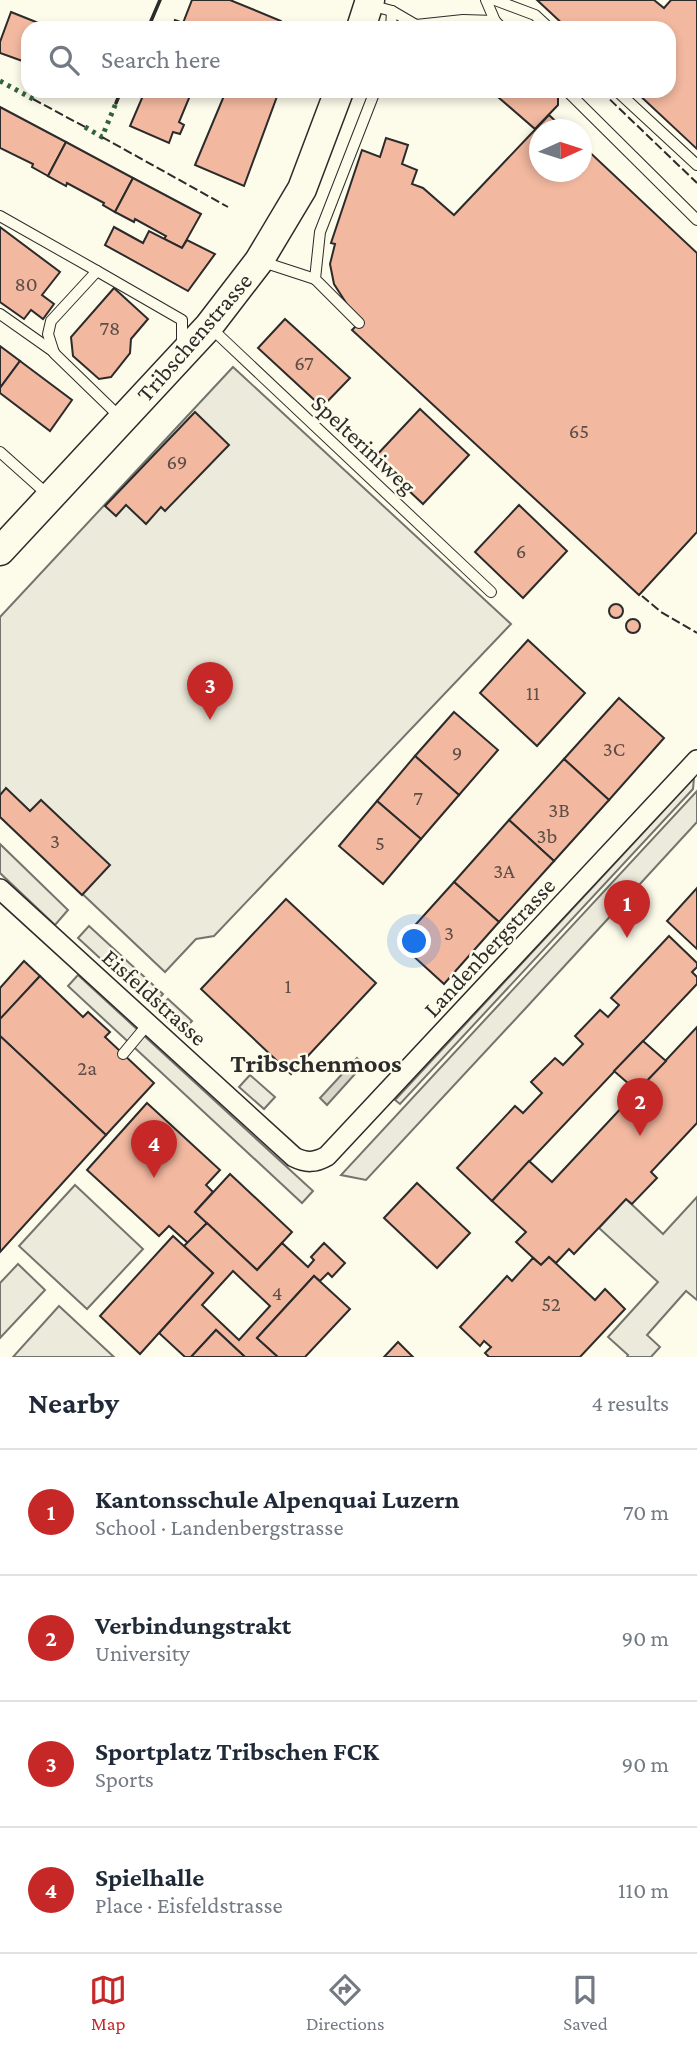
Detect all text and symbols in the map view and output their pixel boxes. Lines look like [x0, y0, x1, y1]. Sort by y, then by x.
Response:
search box [21, 21, 676, 98]
icon: search [45, 41, 83, 79]
text: Search here [101, 45, 220, 74]
north arrow [529, 119, 592, 182]
street label: Tribschenstrasse [131, 267, 257, 407]
house number: 80 [14, 272, 38, 296]
house number: 78 [100, 316, 120, 340]
house number: 67 [294, 351, 314, 375]
street label: Spelteriniweg [306, 389, 422, 499]
house number: 65 [569, 419, 589, 443]
house number: 69 [167, 450, 187, 474]
house number: 6 [516, 539, 526, 563]
pin: 3 [187, 662, 233, 720]
house number: 11 [526, 681, 540, 705]
house number: 3C [603, 737, 625, 761]
house number: 9 [452, 741, 462, 765]
house number: 7 [413, 786, 423, 810]
house number: 3B [548, 798, 570, 822]
house number: 3b [537, 824, 557, 848]
house number: 3 [50, 829, 60, 853]
house number: 5 [375, 831, 385, 855]
house number: 3A [493, 859, 515, 883]
street label: Landenbergstrasse [418, 872, 560, 1022]
pin: 1 [604, 880, 650, 938]
house number: 3 [444, 921, 454, 945]
your location [397, 924, 431, 958]
street label: Eisfeldstrasse [97, 943, 213, 1051]
house number: 1 [285, 974, 292, 998]
district label: Tribschenmoos [230, 1049, 402, 1078]
house number: 2a [77, 1056, 97, 1080]
pin: 2 [617, 1078, 663, 1136]
pin: 4 [131, 1120, 177, 1178]
house number: 4 [272, 1281, 282, 1305]
house number: 52 [541, 1292, 561, 1316]
text: Nearby [28, 1386, 119, 1419]
text: 4 results [591, 1390, 669, 1416]
text: Kantonsschule Alpenquai Luzern [95, 1485, 460, 1514]
text: 1 [47, 1499, 55, 1525]
text: 70 m [623, 1499, 669, 1525]
text: School · Landenbergstrasse [95, 1514, 344, 1540]
text: Verbindungstrakt [95, 1611, 291, 1640]
text: 2 [45, 1625, 57, 1651]
text: 90 m [622, 1625, 669, 1651]
text: University [95, 1640, 190, 1666]
text: Sportplatz Tribschen FCK [95, 1737, 379, 1766]
text: 3 [45, 1751, 57, 1777]
text: 90 m [622, 1751, 669, 1777]
text: Sports [95, 1766, 154, 1792]
text: Spielhalle [95, 1863, 204, 1892]
text: 4 [45, 1877, 57, 1903]
text: 110 m [618, 1877, 669, 1903]
text: Place · Eisfeldstrasse [95, 1892, 283, 1918]
tab: Map [89, 1971, 127, 2034]
tab: Directions [306, 1971, 385, 2034]
tab: Saved [563, 1971, 608, 2034]

